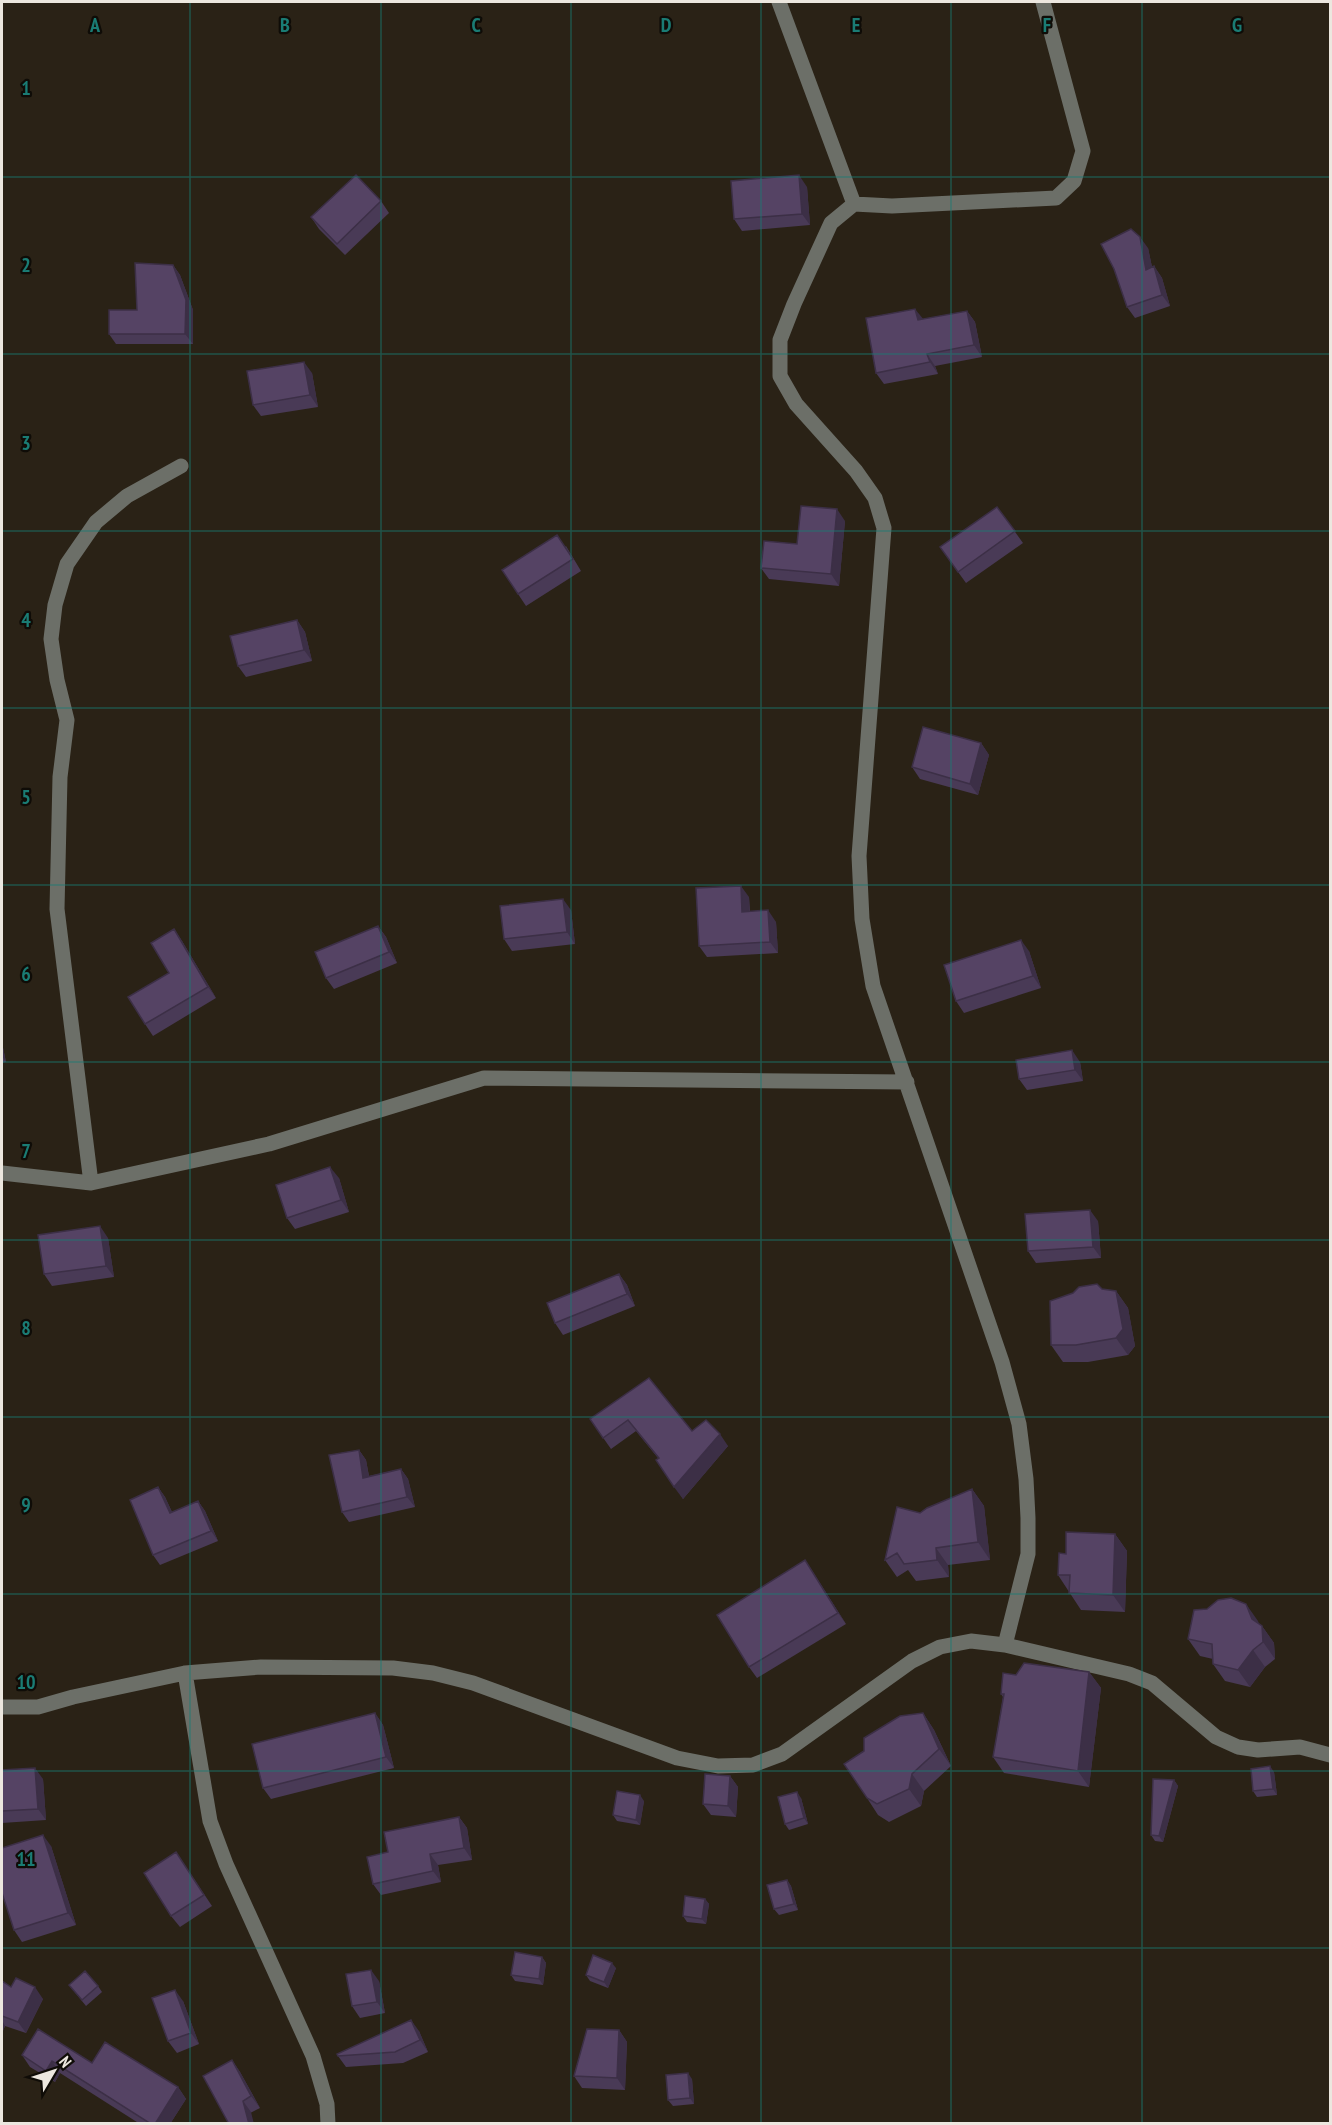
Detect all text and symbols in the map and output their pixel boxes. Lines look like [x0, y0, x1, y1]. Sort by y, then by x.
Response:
text: A [89, 12, 101, 38]
text: B [280, 12, 290, 38]
text: C [471, 12, 481, 38]
text: D [661, 12, 672, 38]
text: E [852, 12, 860, 38]
text: F [1043, 12, 1051, 38]
text: G [1232, 12, 1242, 38]
text: 1 [21, 75, 31, 101]
text: 2 [21, 252, 31, 278]
text: 3 [21, 430, 31, 456]
text: 4 [21, 607, 31, 633]
text: 5 [21, 784, 31, 810]
text: 6 [21, 961, 31, 987]
text: 7 [21, 1138, 31, 1164]
text: 8 [21, 1315, 31, 1341]
text: 9 [21, 1492, 31, 1518]
text: 10 [16, 1669, 36, 1695]
text: 11 [16, 1846, 36, 1872]
north arrow [24, 2041, 84, 2101]
text: N [55, 2052, 76, 2071]

